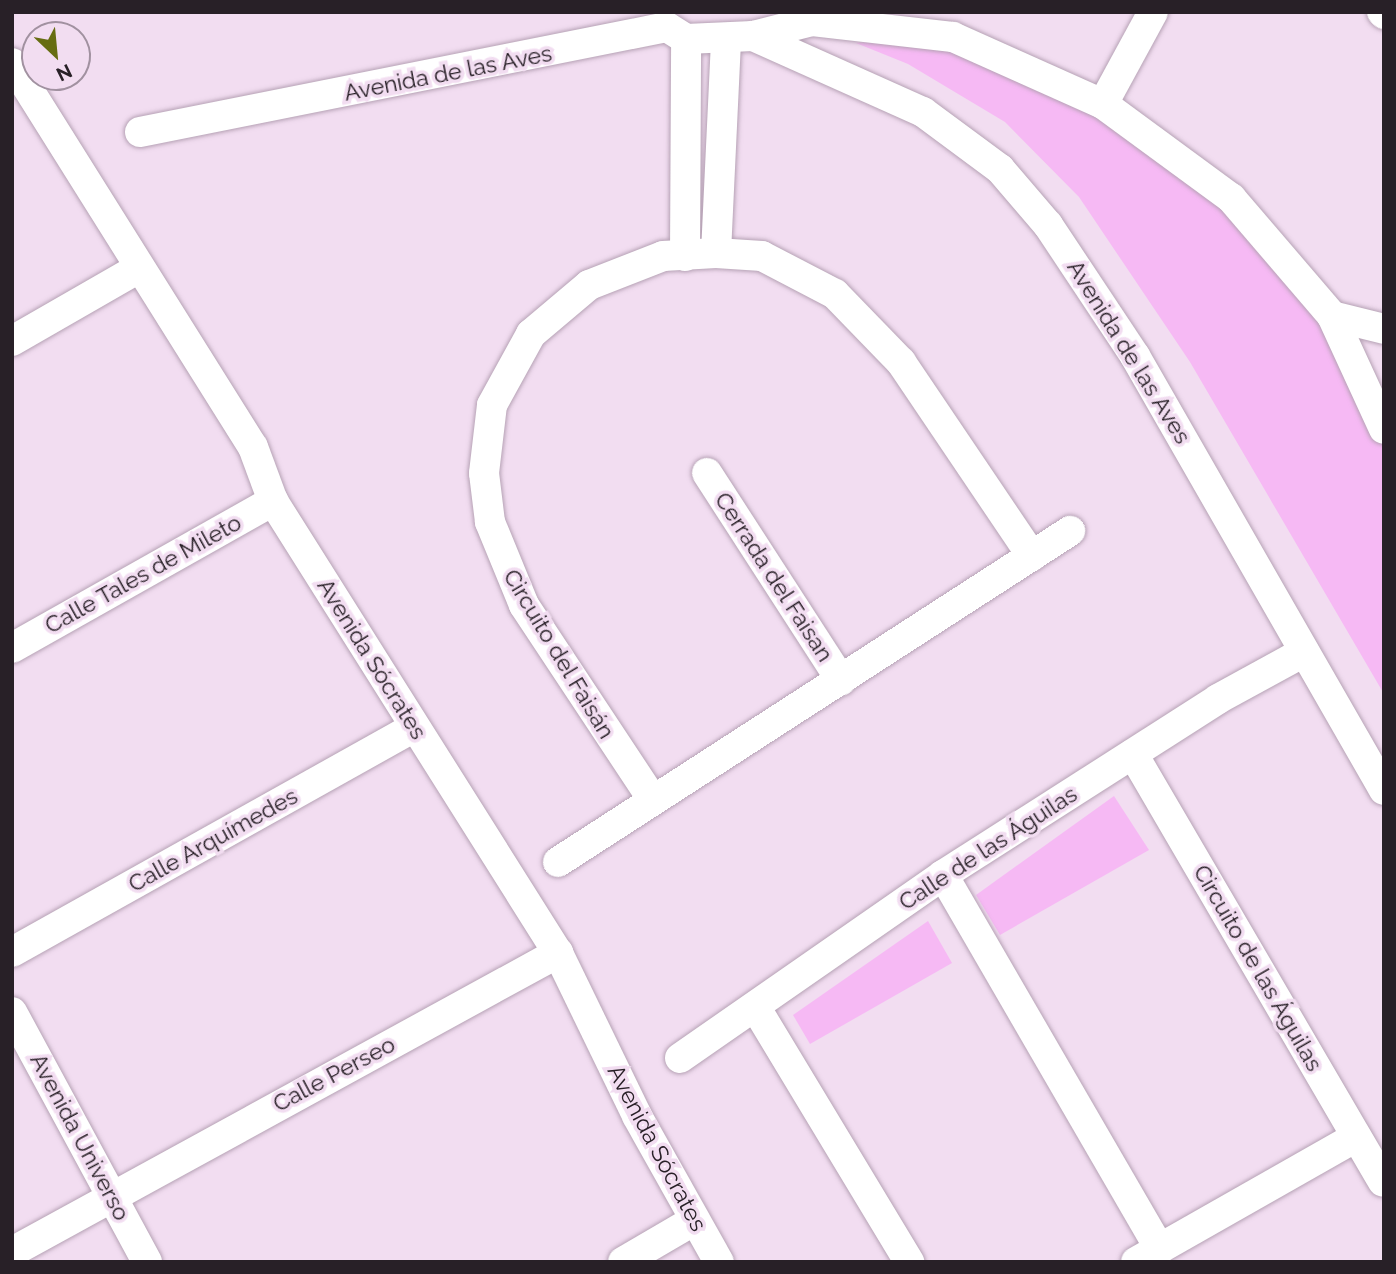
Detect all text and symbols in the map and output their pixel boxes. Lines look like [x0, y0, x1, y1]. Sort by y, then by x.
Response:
north arrow [21, 21, 91, 91]
street label: Avenida de las Aves [341, 39, 555, 107]
text: N [53, 60, 76, 86]
street label: Avenida de las Aves [1061, 255, 1197, 449]
street label: Cerrada del Faisan [709, 487, 839, 667]
street label: Calle Tales de Mileto [40, 508, 246, 640]
street label: Circuito del Faisán [497, 564, 621, 744]
street label: Avenida Sócrates [312, 574, 432, 744]
street label: Calle de las Águilas [893, 780, 1083, 916]
street label: Calle Arquímedes [123, 782, 303, 898]
street label: Circuito de las Águilas [1187, 860, 1329, 1076]
street label: Calle Perseo [268, 1030, 400, 1118]
street label: Avenida Universo [24, 1049, 136, 1225]
street label: Avenida Sócrates [602, 1060, 712, 1236]

